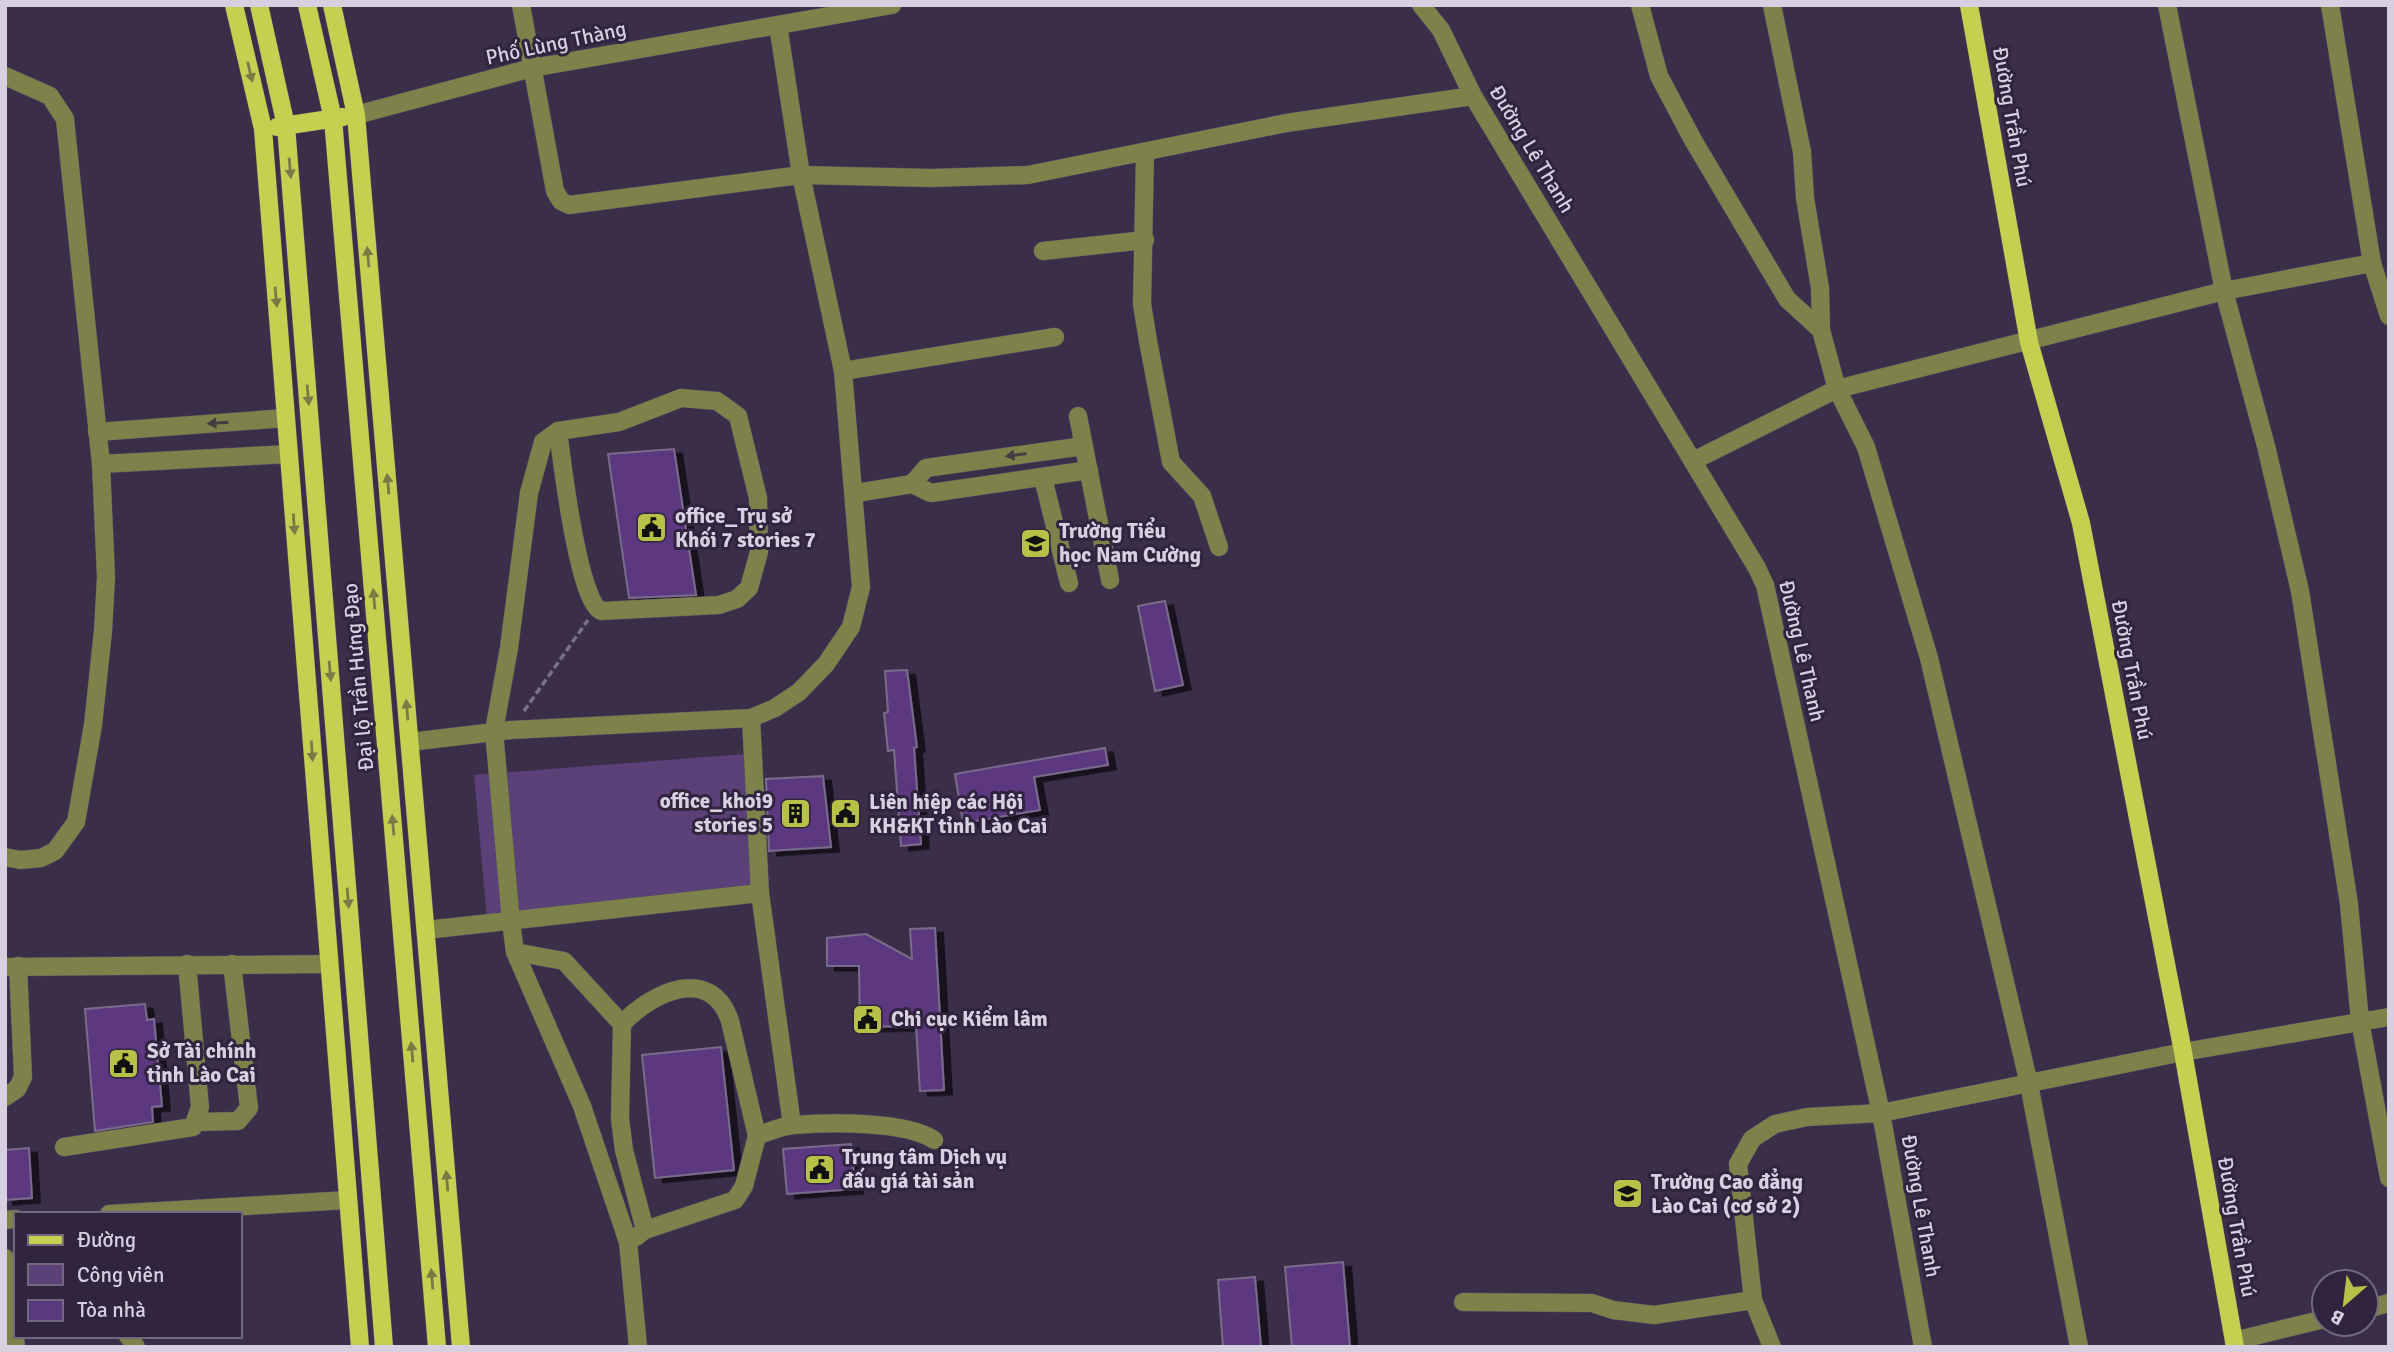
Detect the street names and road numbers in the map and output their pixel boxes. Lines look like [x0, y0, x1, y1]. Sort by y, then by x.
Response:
street label: Phố Lùng Thàng [483, 15, 629, 71]
street label: Đường Trần Phú [1987, 45, 2037, 189]
street label: Đường Lê Thanh [1484, 80, 1580, 218]
street label: Đường Lê Thanh [1773, 578, 1831, 724]
street label: Đại lộ Trần Hưng Đạo [337, 582, 379, 772]
street label: Đường Trần Phú [2106, 598, 2158, 742]
street label: Đường Lê Thanh [1896, 1133, 1946, 1279]
street label: Đường Trần Phú [2212, 1155, 2262, 1299]

